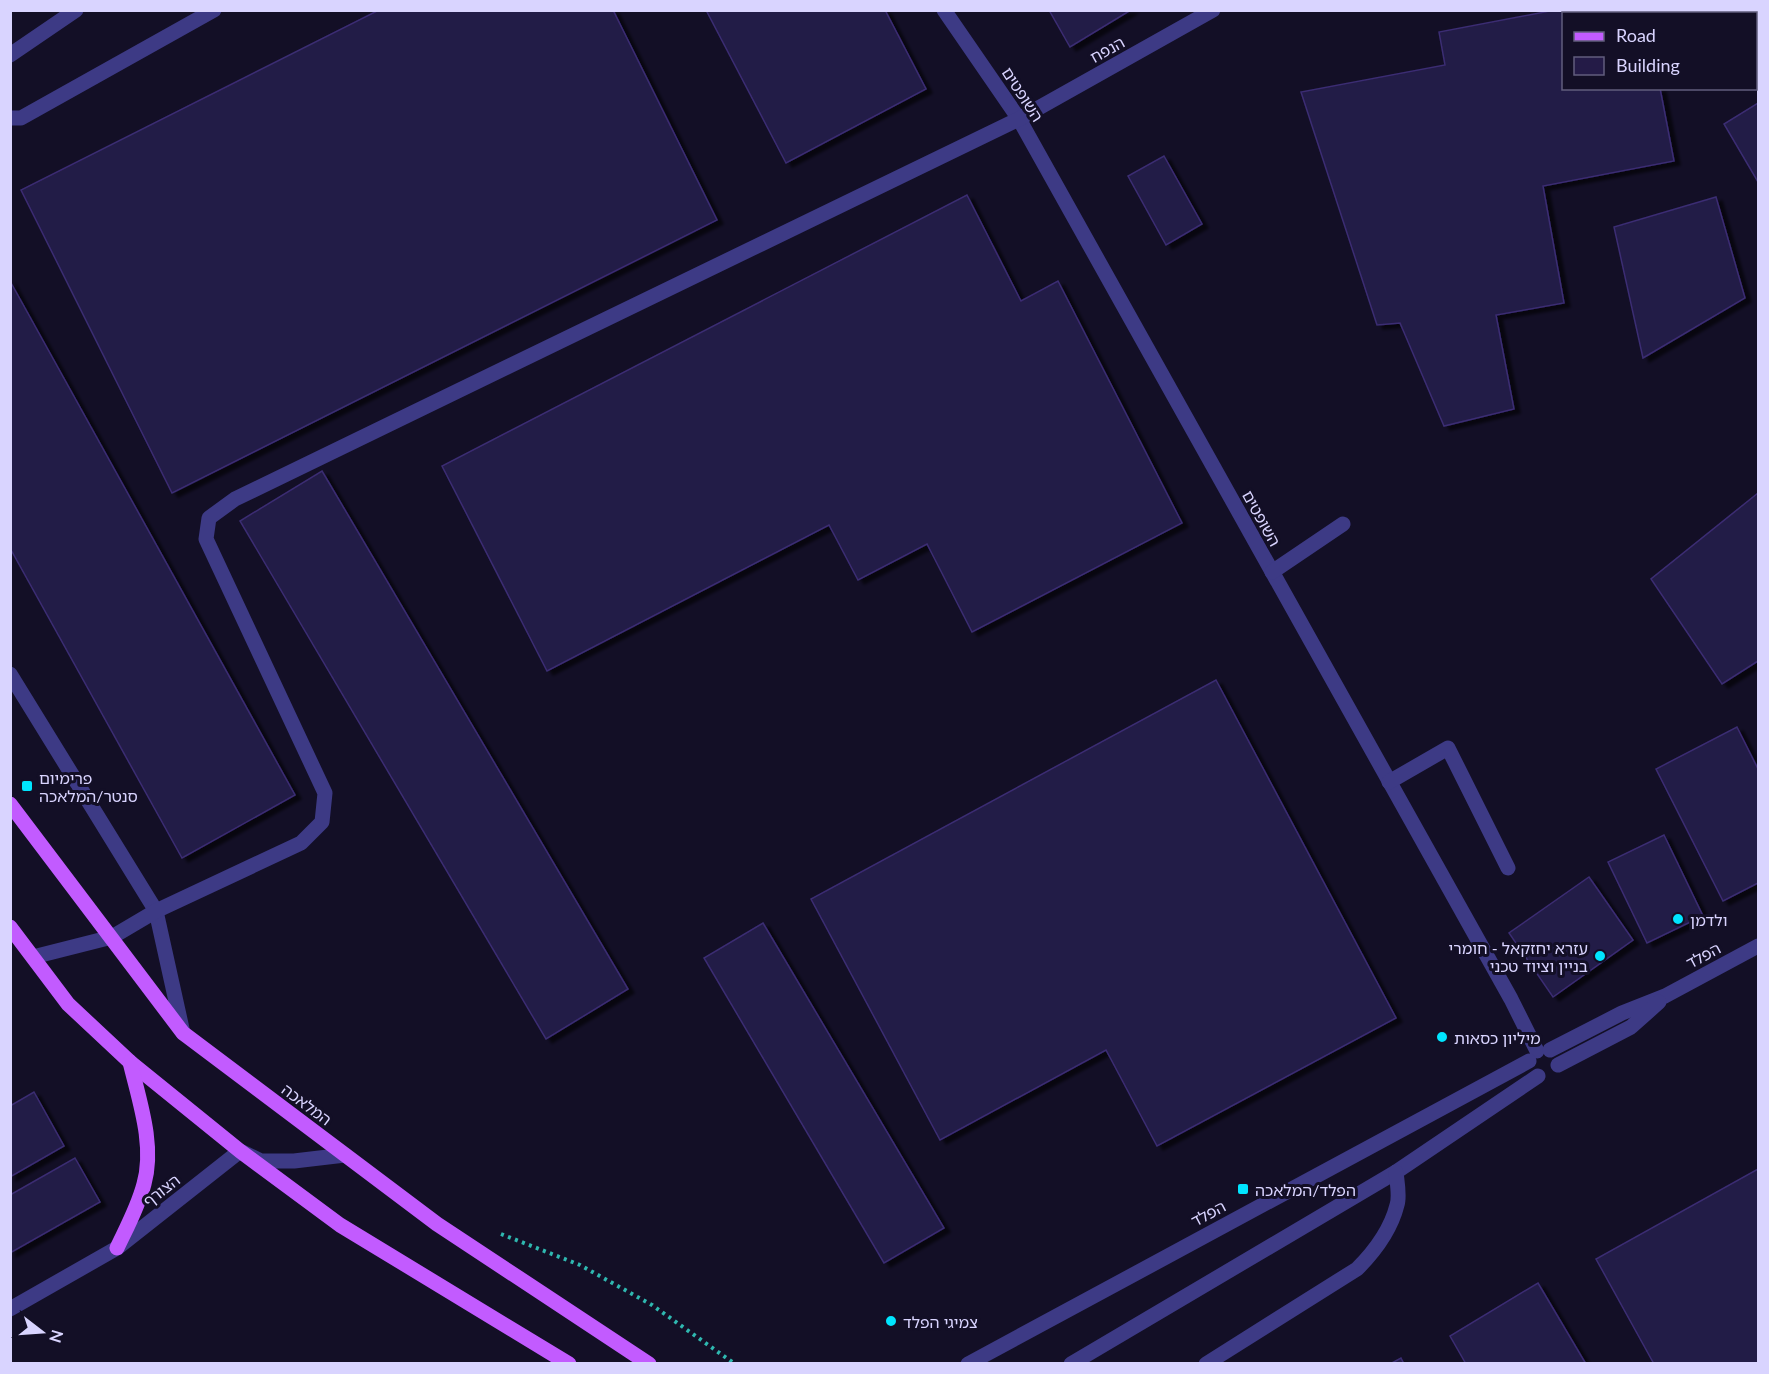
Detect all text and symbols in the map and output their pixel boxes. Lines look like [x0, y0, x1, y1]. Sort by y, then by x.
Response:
legend [1562, 12, 1757, 90]
text: Road [1616, 24, 1656, 46]
street label: הנפח [1087, 32, 1127, 66]
text: Building [1616, 54, 1680, 76]
street label: השופטים [998, 63, 1048, 125]
street label: השופטים [1239, 487, 1285, 549]
place label: פרימיום סנטר/המלאכה [39, 768, 138, 805]
marker: פרימיום סנטר/המלאכה [20, 779, 34, 793]
place label: ולדמן [1690, 910, 1727, 929]
marker: ולדמן [1671, 912, 1685, 926]
place label: עזרא יחזקאל - חומרי בניין וציוד טכני [1449, 938, 1588, 975]
street label: הפלד [1682, 938, 1724, 972]
marker: עזרא יחזקאל - חומרי בניין וציוד טכני [1593, 949, 1607, 963]
place label: מיליון כסאות [1454, 1028, 1541, 1047]
marker: מיליון כסאות [1435, 1030, 1449, 1044]
street label: המלאכה [278, 1079, 336, 1129]
street label: הצורף [139, 1170, 183, 1210]
place label: הפלד/המלאכה [1255, 1180, 1356, 1199]
marker: הפלד/המלאכה [1236, 1182, 1250, 1196]
street label: הפלד [1187, 1196, 1229, 1230]
north arrow [12, 1302, 72, 1362]
place label: צמיגי הפלד [903, 1312, 978, 1331]
marker: צמיגי הפלד [884, 1314, 898, 1328]
text: N [46, 1328, 68, 1345]

